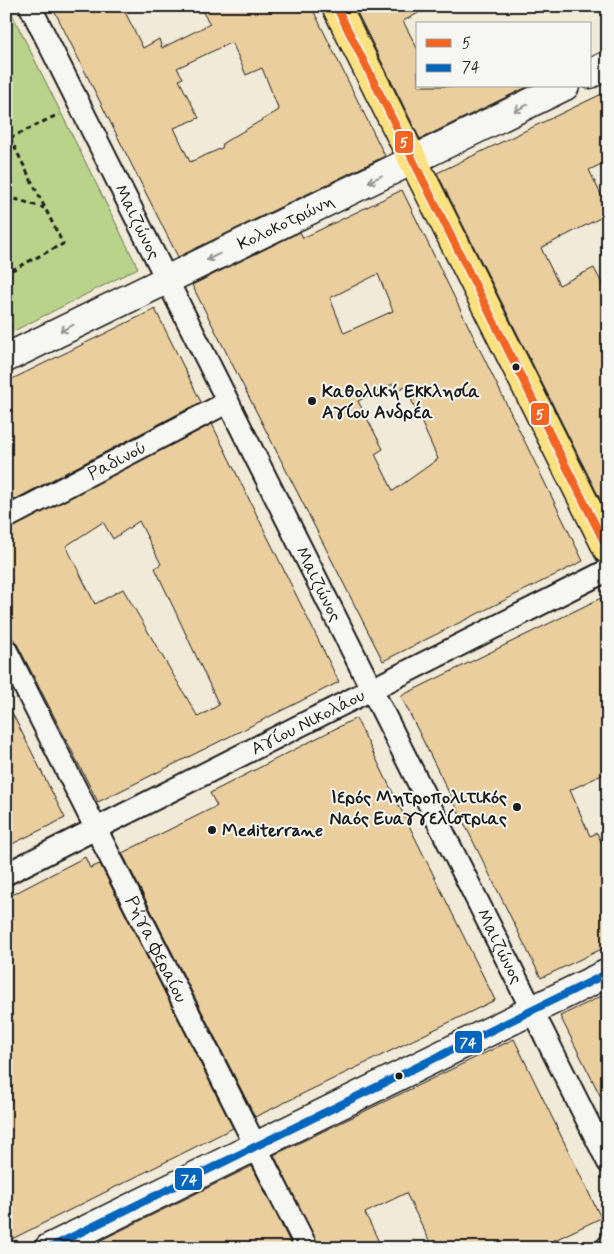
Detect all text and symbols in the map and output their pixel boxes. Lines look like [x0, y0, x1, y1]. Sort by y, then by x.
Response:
legend [416, 22, 592, 88]
text: 5 [462, 34, 471, 54]
text: 74 [462, 58, 480, 78]
one-way arrow [514, 103, 529, 113]
line badge: 5 [394, 130, 414, 154]
text: 5 [400, 134, 409, 152]
one-way arrow [367, 174, 382, 184]
street label: Μαιζώνος [108, 180, 166, 264]
street label: Κολοκοτρώνη [234, 189, 338, 257]
one-way arrow [206, 253, 221, 262]
one-way arrow [59, 324, 74, 334]
unlabelled marker [511, 362, 521, 372]
place label: Καθολική Εκκλησία Αγίου Ανδρέα [322, 380, 480, 425]
marker: Καθολική Εκκλησία Αγίου Ανδρέα [306, 395, 318, 407]
line badge: 5 [530, 402, 550, 426]
text: 5 [536, 406, 545, 424]
street label: Ραδινού [84, 436, 151, 486]
street label: Μαιζώνος [289, 543, 347, 626]
street label: Αγίου Νικολάου [247, 684, 369, 761]
place label: Ιερός Μητροπολιτικός Ναός Ευαγγελίστριας [330, 786, 507, 831]
marker: Ιερός Μητροπολιτικός Ναός Ευαγγελίστριας [511, 801, 523, 813]
place label: Mediterrane [222, 819, 323, 843]
marker: Mediterrane [206, 824, 218, 836]
street label: Ρήγα Φεραίου [119, 892, 193, 1007]
street label: Μαιζώνος [470, 905, 528, 988]
line badge: 74 [454, 1030, 483, 1054]
text: 74 [460, 1034, 477, 1052]
unlabelled marker [394, 1071, 404, 1081]
line badge: 74 [174, 1167, 203, 1191]
text: 74 [181, 1171, 198, 1189]

